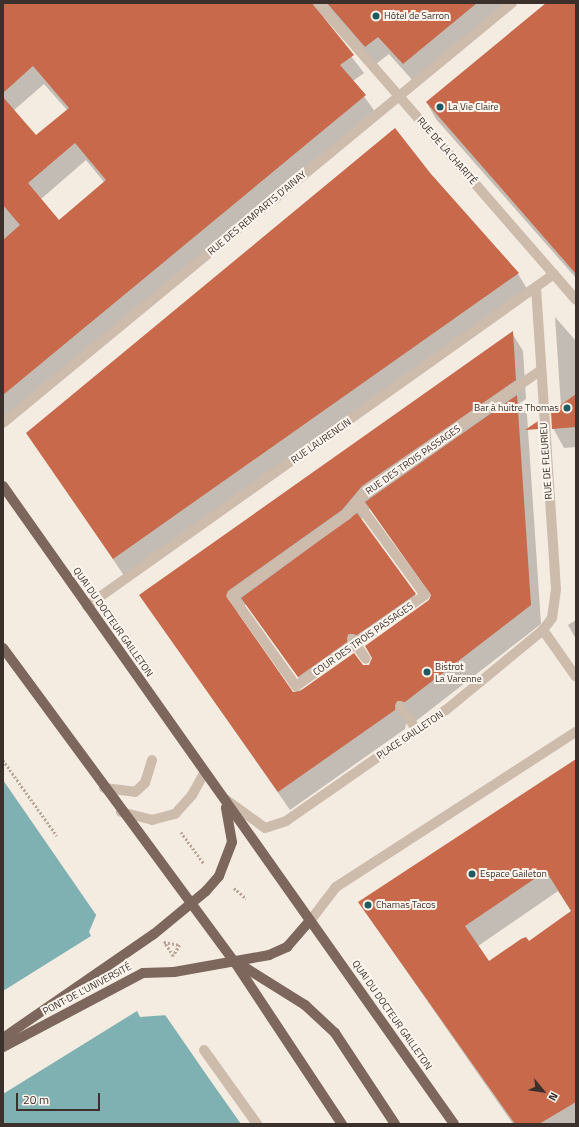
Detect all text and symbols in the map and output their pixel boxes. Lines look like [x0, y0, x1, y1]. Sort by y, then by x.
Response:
place label: Hôtel de Sarron [384, 10, 449, 22]
marker: Hôtel de Sarron [371, 11, 381, 21]
place label: La Vie Claire [448, 101, 499, 113]
marker: La Vie Claire [435, 102, 445, 112]
street label: RUE DE LA CHARITÉ [415, 115, 479, 187]
street label: RUE DES REMPARTS D'AINAY [205, 168, 309, 258]
place label: Bar à huitre Thomas [474, 402, 559, 414]
marker: Bar à huitre Thomas [562, 403, 572, 413]
street label: RUE LAURENCIN [289, 416, 353, 466]
street label: RUE DE FLEURIEU [537, 422, 555, 500]
street label: RUE DES TROIS PASSAGES [363, 423, 463, 497]
street label: QUAI DU DOCTEUR GAILLETON [71, 565, 155, 679]
street label: COUR DES TROIS PASSAGES [311, 600, 415, 678]
place label: Bistrot La Varenne [435, 660, 482, 684]
marker: Bistrot La Varenne [422, 667, 432, 677]
street label: PLACE GAILLETON [374, 708, 446, 762]
place label: Espace Gaileton [480, 868, 547, 880]
marker: Espace Gaileton [467, 869, 477, 879]
place label: Chamas Tacos [376, 899, 436, 911]
marker: Chamas Tacos [363, 900, 373, 910]
street label: QUAI DU DOCTEUR GAILLETON [350, 958, 434, 1072]
street label: PONT DE L'UNIVERSITÉ [41, 961, 133, 1017]
north arrow [523, 1071, 563, 1111]
scale bar [18, 1085, 102, 1111]
text: 20 m [23, 1090, 49, 1109]
text: N [545, 1090, 562, 1104]

